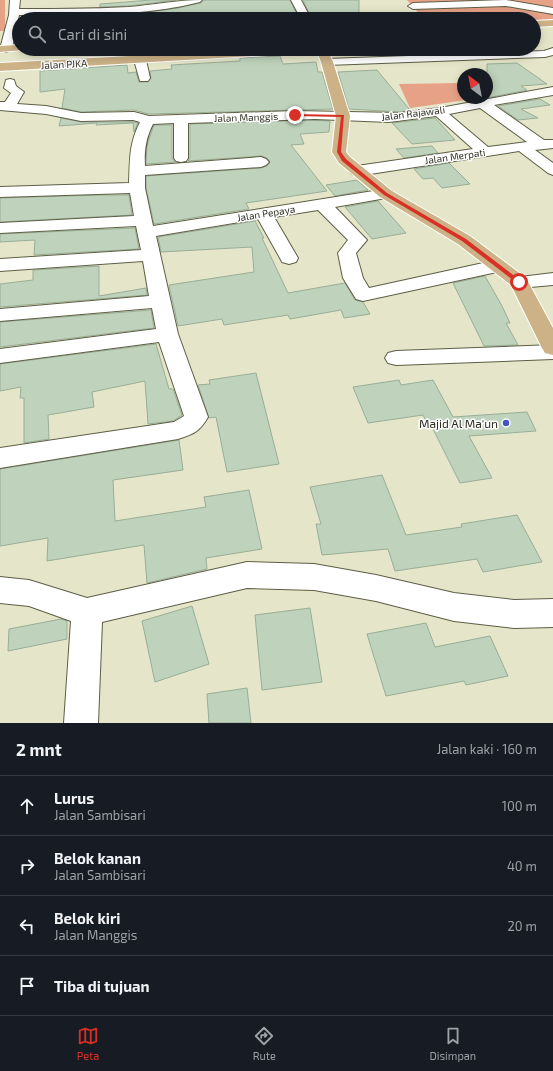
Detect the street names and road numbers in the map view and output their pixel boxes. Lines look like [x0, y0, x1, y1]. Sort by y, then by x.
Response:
street label: Jalan PJKA [41, 57, 88, 71]
street label: Jalan Rajawali [380, 103, 446, 123]
street label: Jalan Manggis [214, 110, 278, 124]
street label: Jalan Merpati [424, 146, 486, 166]
street label: Jalan Pepaya [236, 202, 296, 224]

